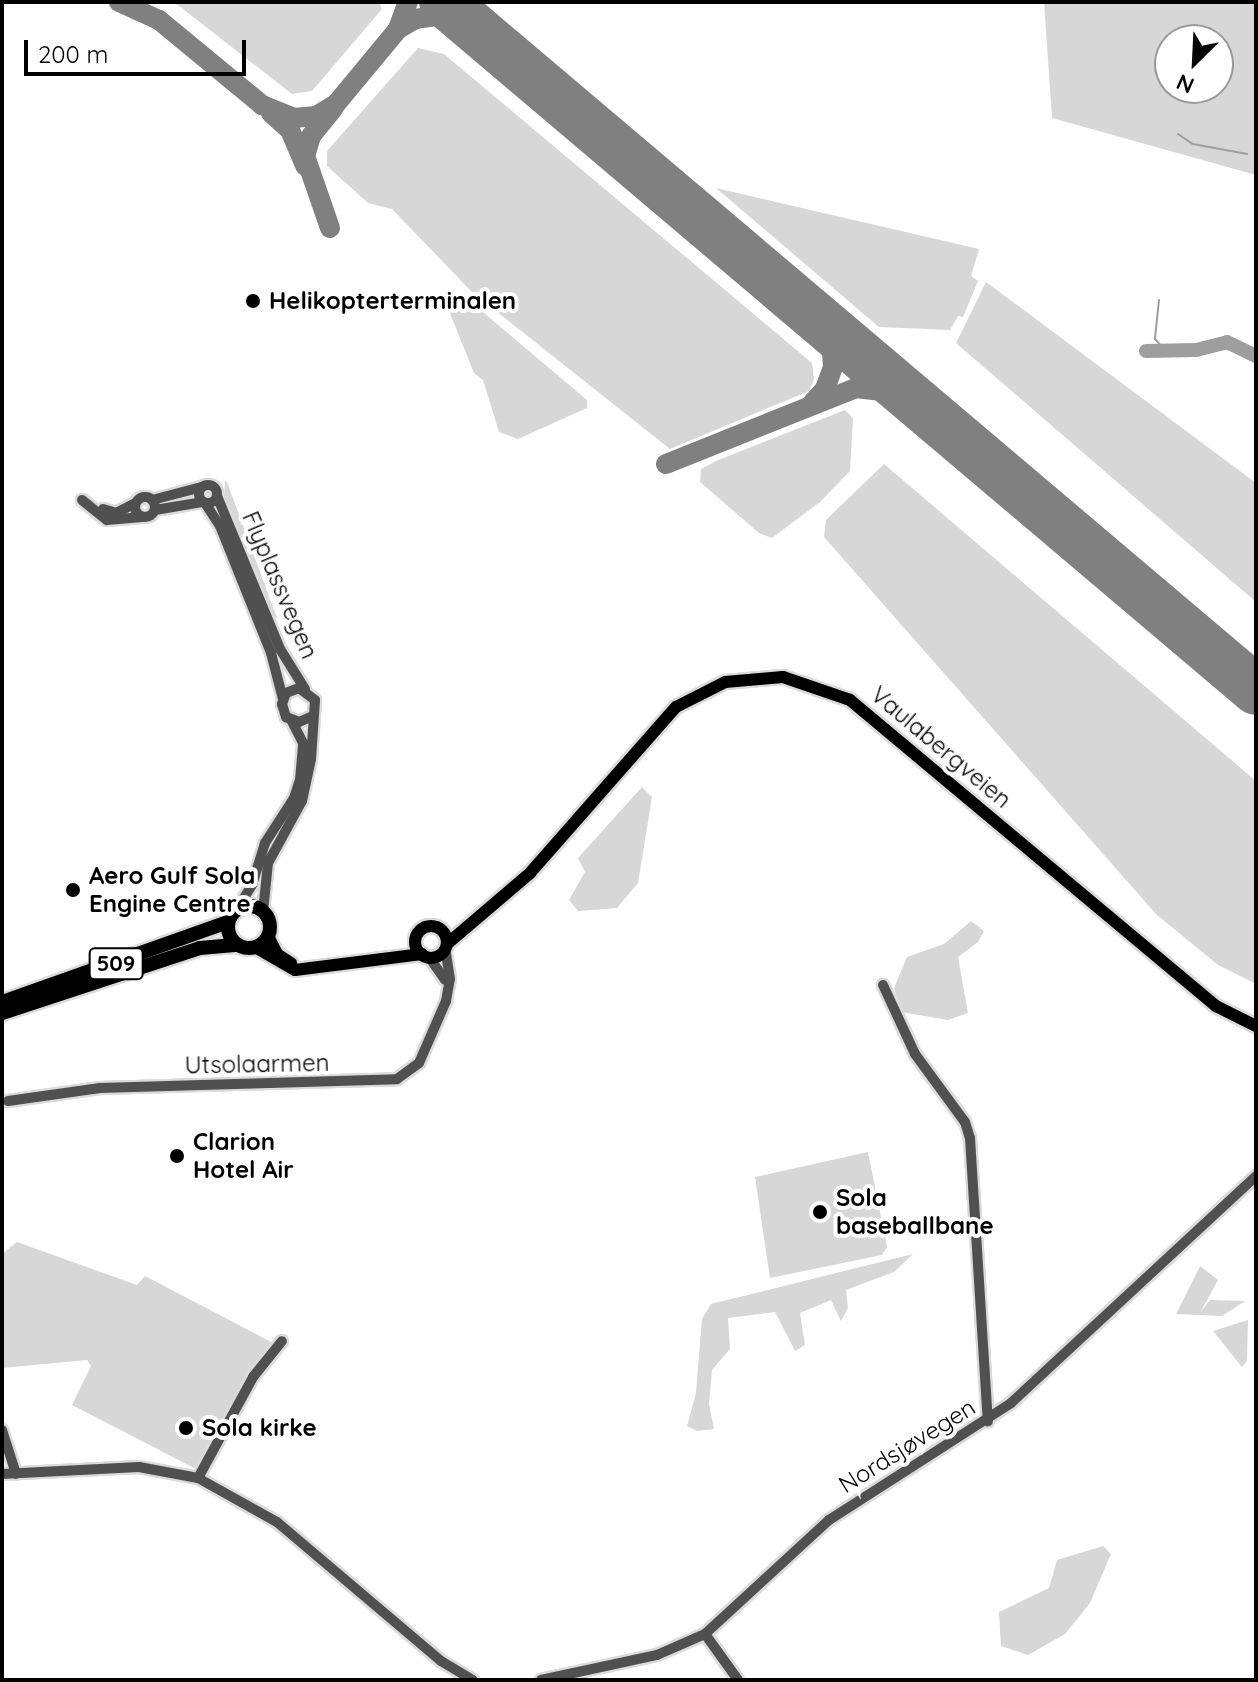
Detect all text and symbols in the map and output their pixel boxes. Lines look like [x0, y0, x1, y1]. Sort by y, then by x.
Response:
scale bar [28, 24, 250, 74]
north arrow [1154, 24, 1234, 104]
text: 200 m [38, 39, 108, 69]
text: N [1172, 68, 1198, 100]
place label: Helikopterterminalen [269, 287, 516, 315]
marker: Helikopterterminalen [244, 292, 262, 310]
street label: Flyplassvegen [236, 507, 324, 663]
street label: Vaulabergveien [865, 680, 1017, 814]
place label: Aero Gulf Sola Engine Centre [89, 862, 255, 918]
marker: Aero Gulf Sola Engine Centre [64, 881, 82, 899]
road number: 509 [88, 946, 144, 982]
street label: Utsolaarmen [184, 1048, 330, 1080]
place label: Clarion Hotel Air [193, 1128, 294, 1184]
marker: Clarion Hotel Air [168, 1147, 186, 1165]
place label: Sola baseballbane [836, 1184, 994, 1240]
marker: Sola baseballbane [811, 1203, 829, 1221]
street label: Nordsjøvegen [834, 1393, 980, 1499]
place label: Sola kirke [202, 1414, 317, 1442]
marker: Sola kirke [177, 1419, 195, 1437]

